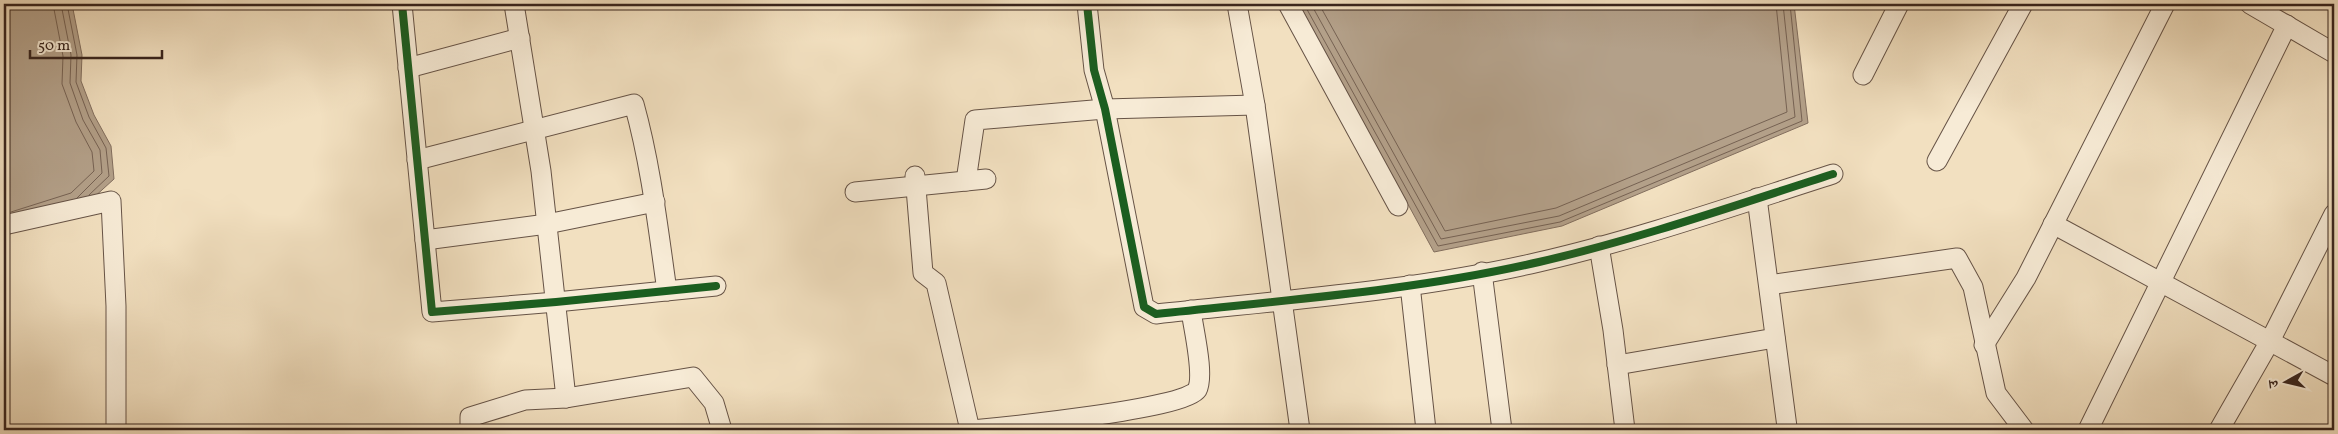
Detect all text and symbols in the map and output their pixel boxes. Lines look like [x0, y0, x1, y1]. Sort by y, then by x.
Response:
scale bar [30, 28, 162, 60]
text: 50 m [38, 36, 70, 57]
north arrow [2260, 356, 2310, 406]
text: उ [2265, 378, 2285, 389]

